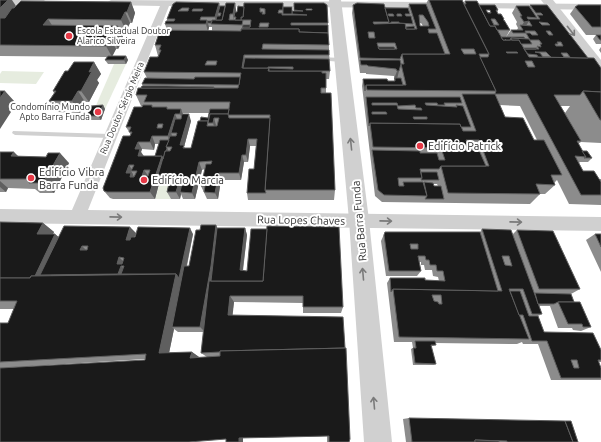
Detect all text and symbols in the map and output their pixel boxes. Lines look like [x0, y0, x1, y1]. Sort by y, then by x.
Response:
one-way arrow [567, 25, 575, 36]
place label: Escola Estadual Doutor Alarico Silveira [77, 26, 171, 46]
marker: Escola Estadual Doutor Alarico Silveira [64, 31, 74, 41]
street label: Rua Doutor Sérgio Meira [98, 60, 146, 156]
place label: Condomínio Mundo Apto Barra Funda [10, 102, 90, 122]
marker: Condomínio Mundo Apto Barra Funda [93, 107, 103, 117]
one-way arrow [347, 138, 355, 151]
place label: Edifício Patrick [428, 140, 502, 152]
marker: Edifício Patrick [415, 141, 425, 151]
place label: Edifício Vibra Barra Funda [39, 166, 104, 191]
marker: Edifício Vibra Barra Funda [26, 173, 36, 183]
place label: Edifício Marcia [152, 174, 224, 186]
marker: Edifício Marcia [139, 175, 149, 185]
street label: Rua Barra Funda [350, 180, 368, 262]
one-way arrow [109, 213, 122, 221]
street label: Rua Lopes Chaves [257, 213, 345, 227]
one-way arrow [379, 217, 392, 225]
one-way arrow [509, 219, 522, 226]
one-way arrow [360, 268, 367, 281]
one-way arrow [371, 397, 378, 410]

